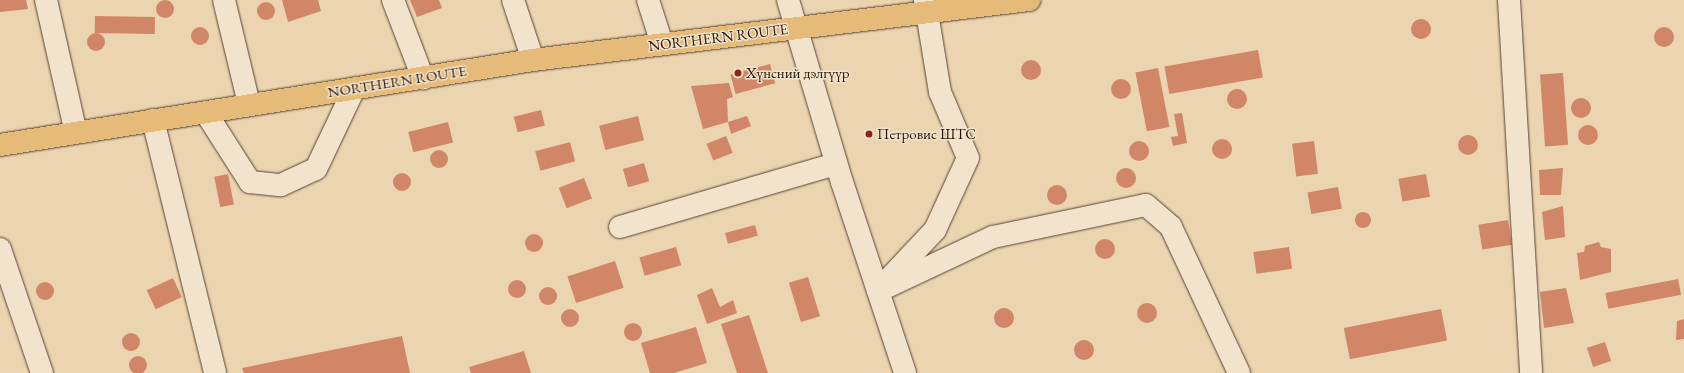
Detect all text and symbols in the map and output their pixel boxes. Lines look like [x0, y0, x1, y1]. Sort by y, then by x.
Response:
street label: NORTHERN ROUTE [647, 20, 789, 54]
street label: NORTHERN ROUTE [326, 61, 468, 101]
place label: Хүнсний дэлгүүр [746, 64, 850, 82]
marker: Хүнсний дэлгүүр [733, 68, 743, 78]
place label: Петровис ШТС [877, 125, 976, 143]
marker: Петровис ШТС [864, 129, 874, 139]

